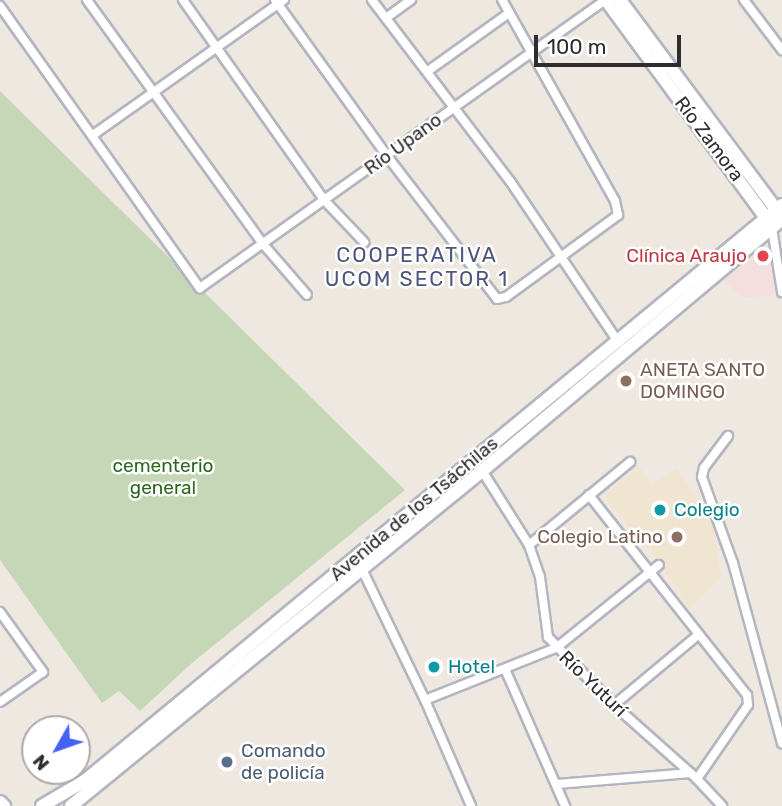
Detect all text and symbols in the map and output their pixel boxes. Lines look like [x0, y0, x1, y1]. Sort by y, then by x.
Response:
scale bar [537, 21, 684, 65]
text: 100 m [547, 34, 606, 59]
street label: Río Zamora [670, 92, 748, 186]
street label: Río Upano [360, 108, 446, 180]
district label: COOPERATIVA UCOM SECTOR 1 [326, 242, 508, 292]
place label: Clínica Araujo [626, 245, 747, 267]
marker: Clínica Araujo [753, 246, 773, 266]
place label: ANETA SANTO DOMINGO [640, 359, 766, 403]
marker: ANETA SANTO DOMINGO [618, 373, 634, 389]
street label: Avenida de los Tsáchilas [325, 432, 503, 586]
park label: cementerio general [113, 455, 213, 499]
place label: Colegio [674, 499, 740, 521]
marker: Colegio [652, 502, 668, 518]
place label: Colegio Latino [537, 526, 663, 548]
marker: Colegio Latino [669, 529, 685, 545]
street label: Río Yuturí [554, 646, 632, 722]
place label: Hotel [448, 656, 495, 678]
marker: Hotel [426, 659, 442, 675]
north arrow [21, 715, 91, 785]
place label: Comando de policía [241, 740, 326, 784]
text: N [28, 750, 54, 775]
marker: Comando de policía [219, 754, 235, 770]

